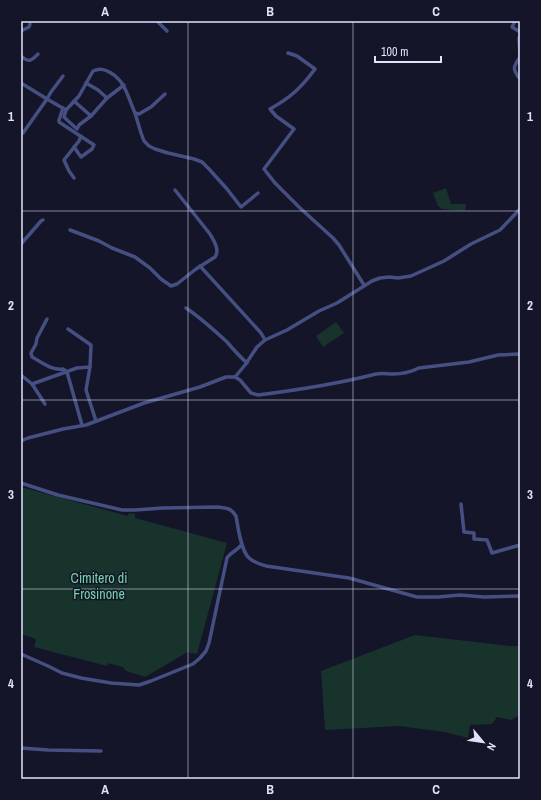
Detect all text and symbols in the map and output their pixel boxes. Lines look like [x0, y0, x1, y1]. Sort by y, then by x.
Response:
text: A [101, 3, 109, 20]
text: B [266, 3, 274, 20]
text: C [432, 3, 440, 20]
scale bar [375, 38, 441, 64]
text: 100 m [381, 44, 408, 60]
text: 1 [8, 108, 14, 125]
text: 1 [527, 108, 533, 125]
text: 2 [8, 297, 14, 314]
text: 2 [527, 297, 533, 314]
text: 3 [8, 486, 14, 503]
text: 3 [527, 486, 533, 503]
park label: Cimitero di Frosinone [71, 569, 127, 603]
text: 4 [8, 675, 14, 692]
text: 4 [527, 675, 533, 692]
north arrow [463, 722, 503, 762]
text: N [484, 741, 499, 753]
text: A [101, 781, 109, 798]
text: B [266, 781, 274, 798]
text: C [432, 781, 440, 798]

